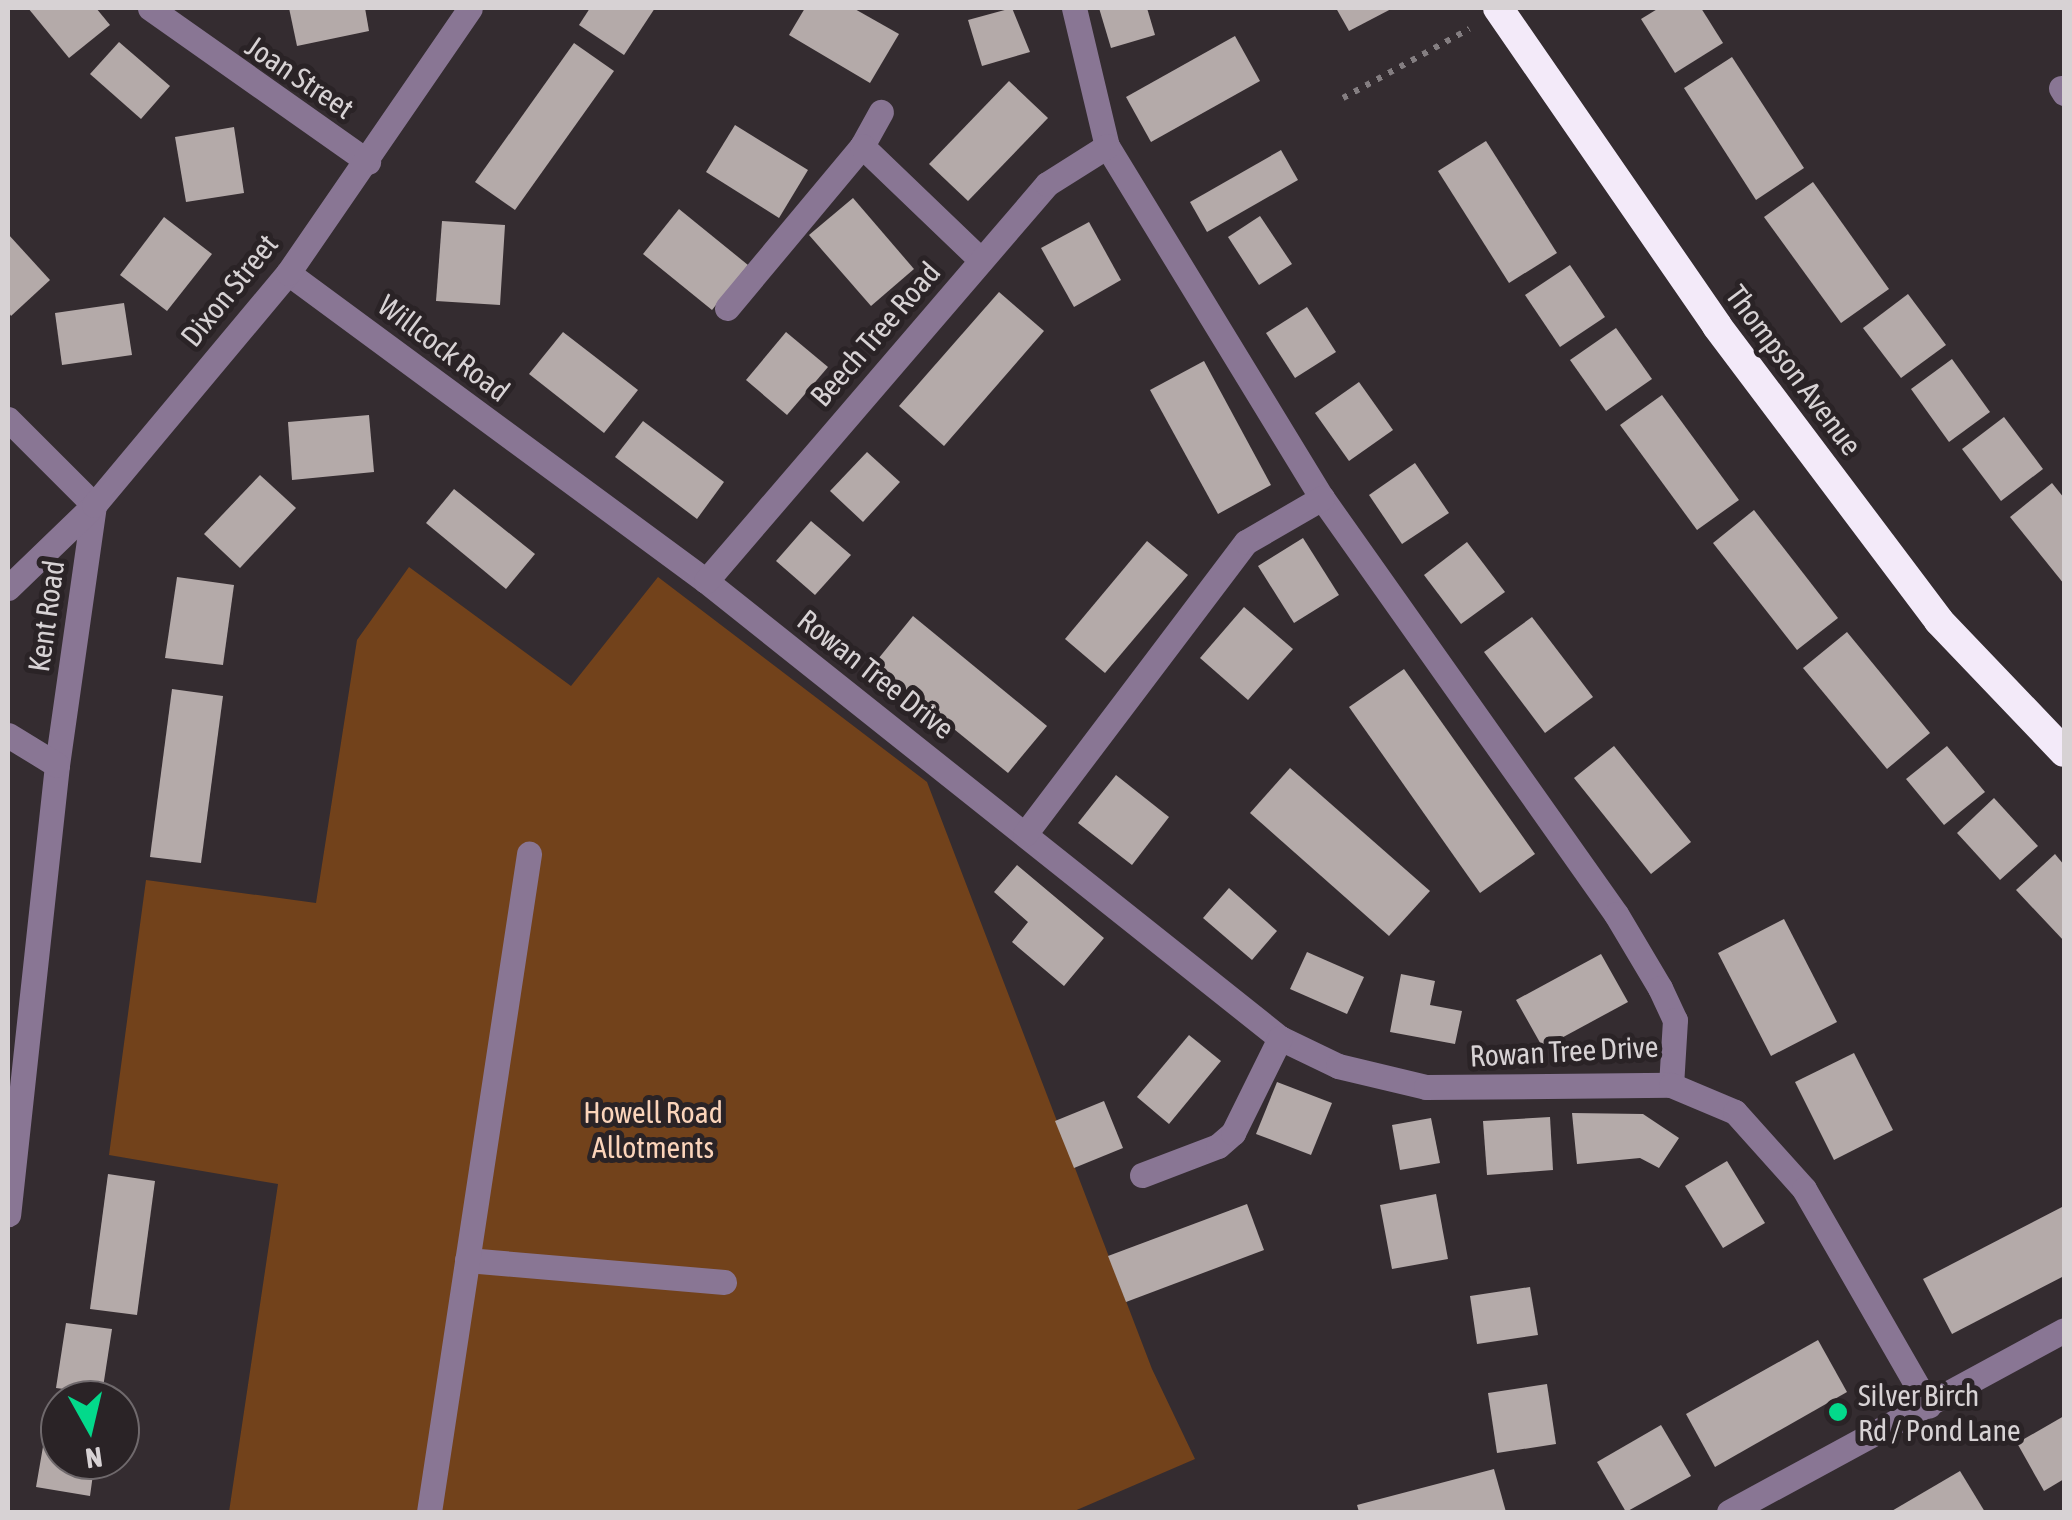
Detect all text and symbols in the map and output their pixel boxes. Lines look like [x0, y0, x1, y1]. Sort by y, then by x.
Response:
street label: Joan Street [239, 28, 361, 126]
street label: Dixon Street [173, 227, 285, 353]
street label: Beech Tree Road [802, 254, 948, 414]
street label: Thompson Avenue [1718, 278, 1870, 462]
street label: Willcock Road [371, 287, 517, 409]
street label: Kent Road [20, 558, 72, 674]
street label: Rowan Tree Drive [791, 602, 961, 746]
street label: Rowan Tree Drive [1469, 1028, 1659, 1074]
park label: Howell Road Allotments [583, 1094, 723, 1164]
place label: Silver Birch Rd / Pond Lane [1858, 1377, 2021, 1448]
north arrow [40, 1380, 140, 1480]
marker: Silver Birch Rd / Pond Lane [1827, 1401, 1849, 1423]
text: N [83, 1441, 104, 1475]

